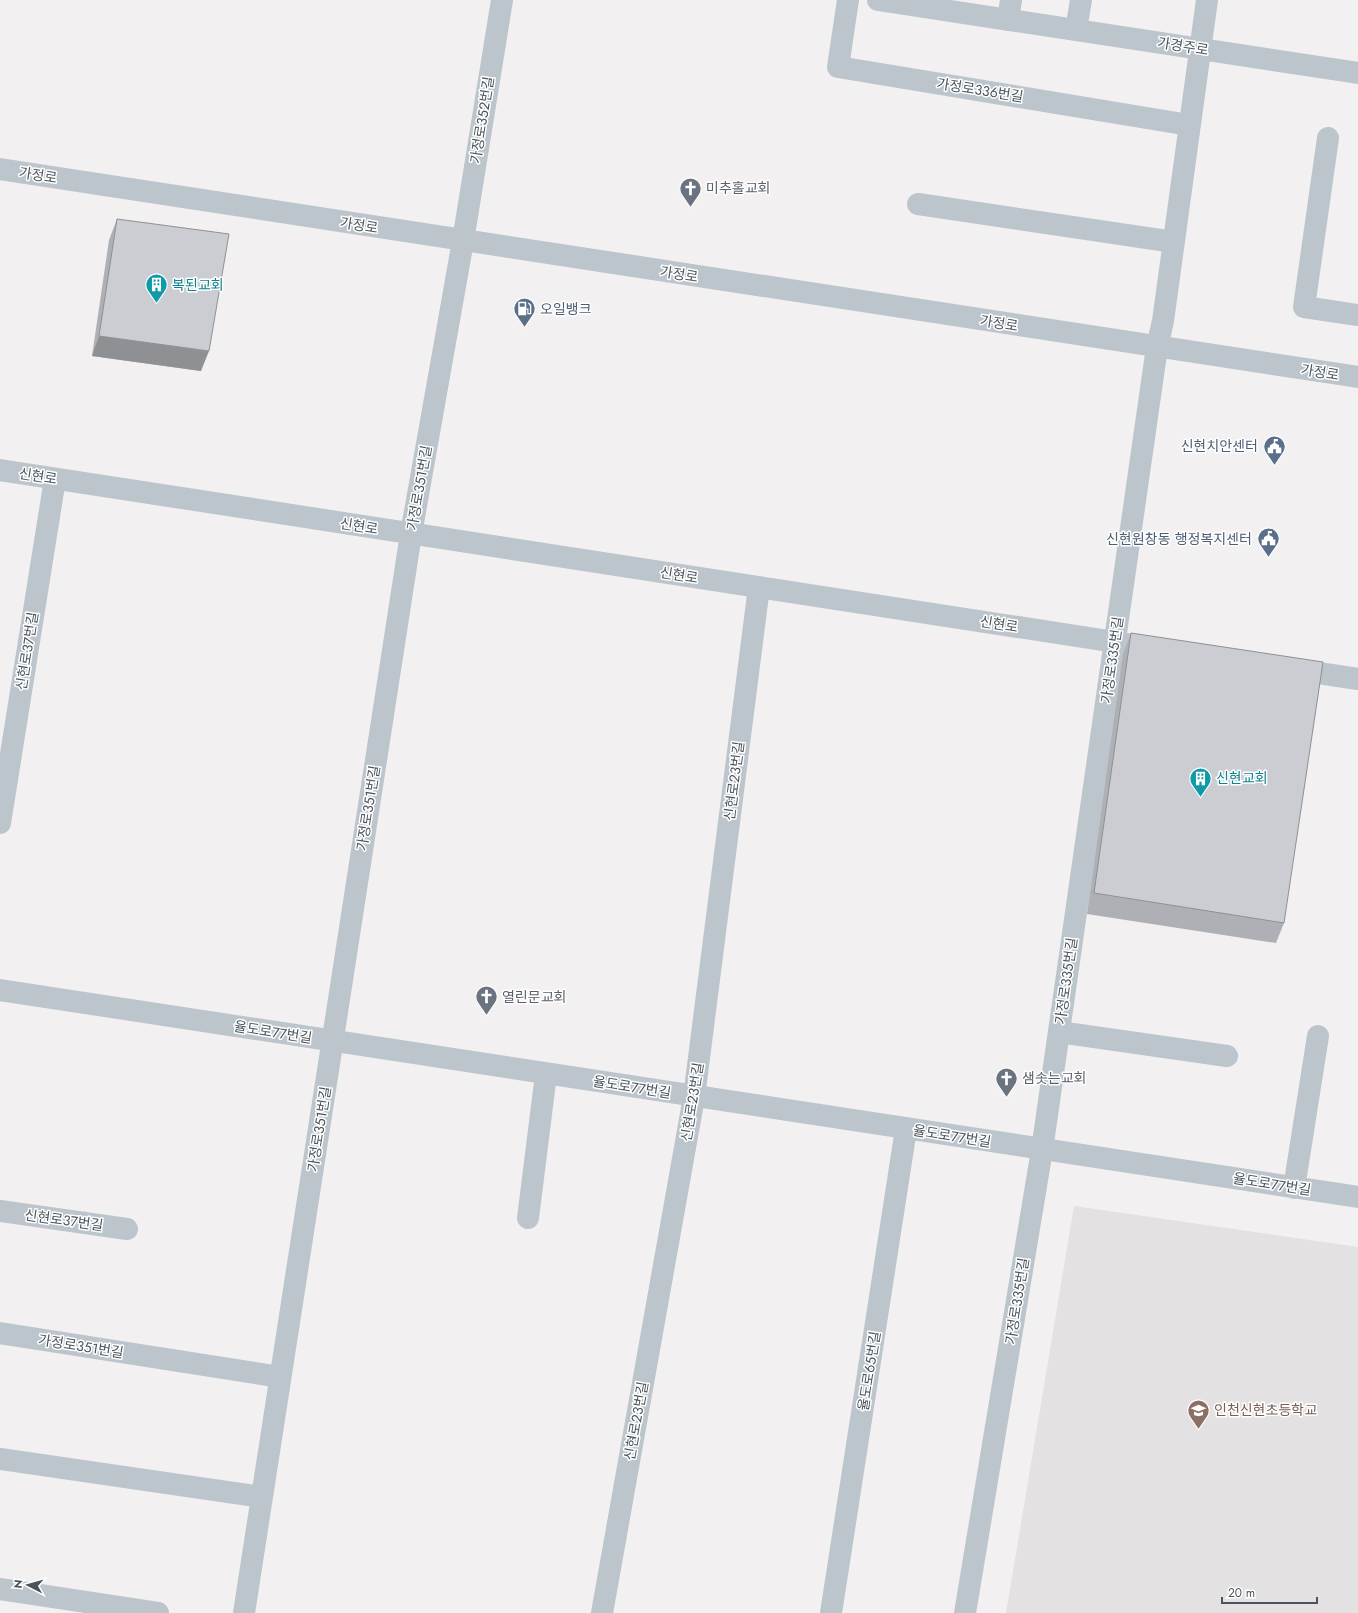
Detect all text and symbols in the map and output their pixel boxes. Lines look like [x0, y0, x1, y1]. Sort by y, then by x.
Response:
street label: 가경주로 [1156, 32, 1210, 60]
street label: 가정로336번길 [935, 73, 1025, 107]
street label: 가정로352번길 [465, 75, 499, 165]
street label: 가정로 [17, 162, 59, 188]
church icon: 미추홀교회 [678, 175, 704, 208]
place label: 미추홀교회 [706, 178, 770, 198]
street label: 가정로 [338, 212, 380, 238]
street label: 가정로 [658, 261, 700, 287]
building icon: 복된교회 [143, 272, 169, 305]
place label: 복된교회 [172, 275, 224, 295]
fuel station icon: 오일뱅크 [512, 296, 538, 329]
place label: 오일뱅크 [540, 299, 592, 319]
street label: 가정로 [978, 310, 1020, 336]
street label: 가정로 [1299, 359, 1341, 385]
public building icon: 신현치안센터 [1261, 433, 1287, 466]
place label: 신현치안센터 [1181, 436, 1258, 456]
street label: 가정로351번길 [402, 444, 436, 532]
street label: 신현로 [17, 463, 59, 489]
street label: 신현로 [338, 513, 380, 539]
public building icon: 신현원창동 행정복지센터 [1255, 526, 1281, 559]
place label: 신현원창동 행정복지센터 [1106, 529, 1252, 549]
street label: 신현로 [658, 562, 700, 588]
street label: 신현로37번길 [11, 610, 43, 692]
street label: 신현로 [978, 611, 1020, 637]
street label: 가정로335번길 [1096, 615, 1128, 705]
street label: 신현로23번길 [719, 740, 749, 822]
street label: 가정로351번길 [351, 764, 385, 852]
building icon: 신현교회 [1188, 765, 1214, 798]
place label: 신현교회 [1216, 768, 1268, 788]
street label: 가정로335번길 [1050, 936, 1082, 1026]
church icon: 열린문교회 [473, 984, 499, 1017]
place label: 열린문교회 [502, 987, 566, 1007]
street label: 율도로77번길 [232, 1016, 314, 1048]
street label: 신현로23번길 [676, 1061, 708, 1143]
church icon: 샘솟는교회 [993, 1065, 1019, 1098]
place label: 샘솟는교회 [1022, 1068, 1086, 1088]
street label: 율도로77번길 [591, 1071, 673, 1103]
street label: 가정로351번길 [302, 1085, 336, 1173]
street label: 율도로77번길 [911, 1120, 993, 1152]
street label: 율도로77번길 [1231, 1168, 1313, 1200]
street label: 신현로37번길 [23, 1205, 105, 1235]
street label: 가정로335번길 [1000, 1256, 1034, 1346]
street label: 가정로351번길 [37, 1329, 125, 1363]
street label: 율도로65번길 [853, 1330, 885, 1412]
street label: 신현로23번길 [619, 1380, 653, 1462]
school or university icon: 인천신현초등학교 [1185, 1397, 1211, 1430]
place label: 인천신현초등학교 [1214, 1400, 1317, 1420]
north arrow [8, 1565, 48, 1605]
text: N [10, 1579, 26, 1589]
scale bar [1222, 1579, 1317, 1605]
text: 20 m [1228, 1584, 1255, 1602]

